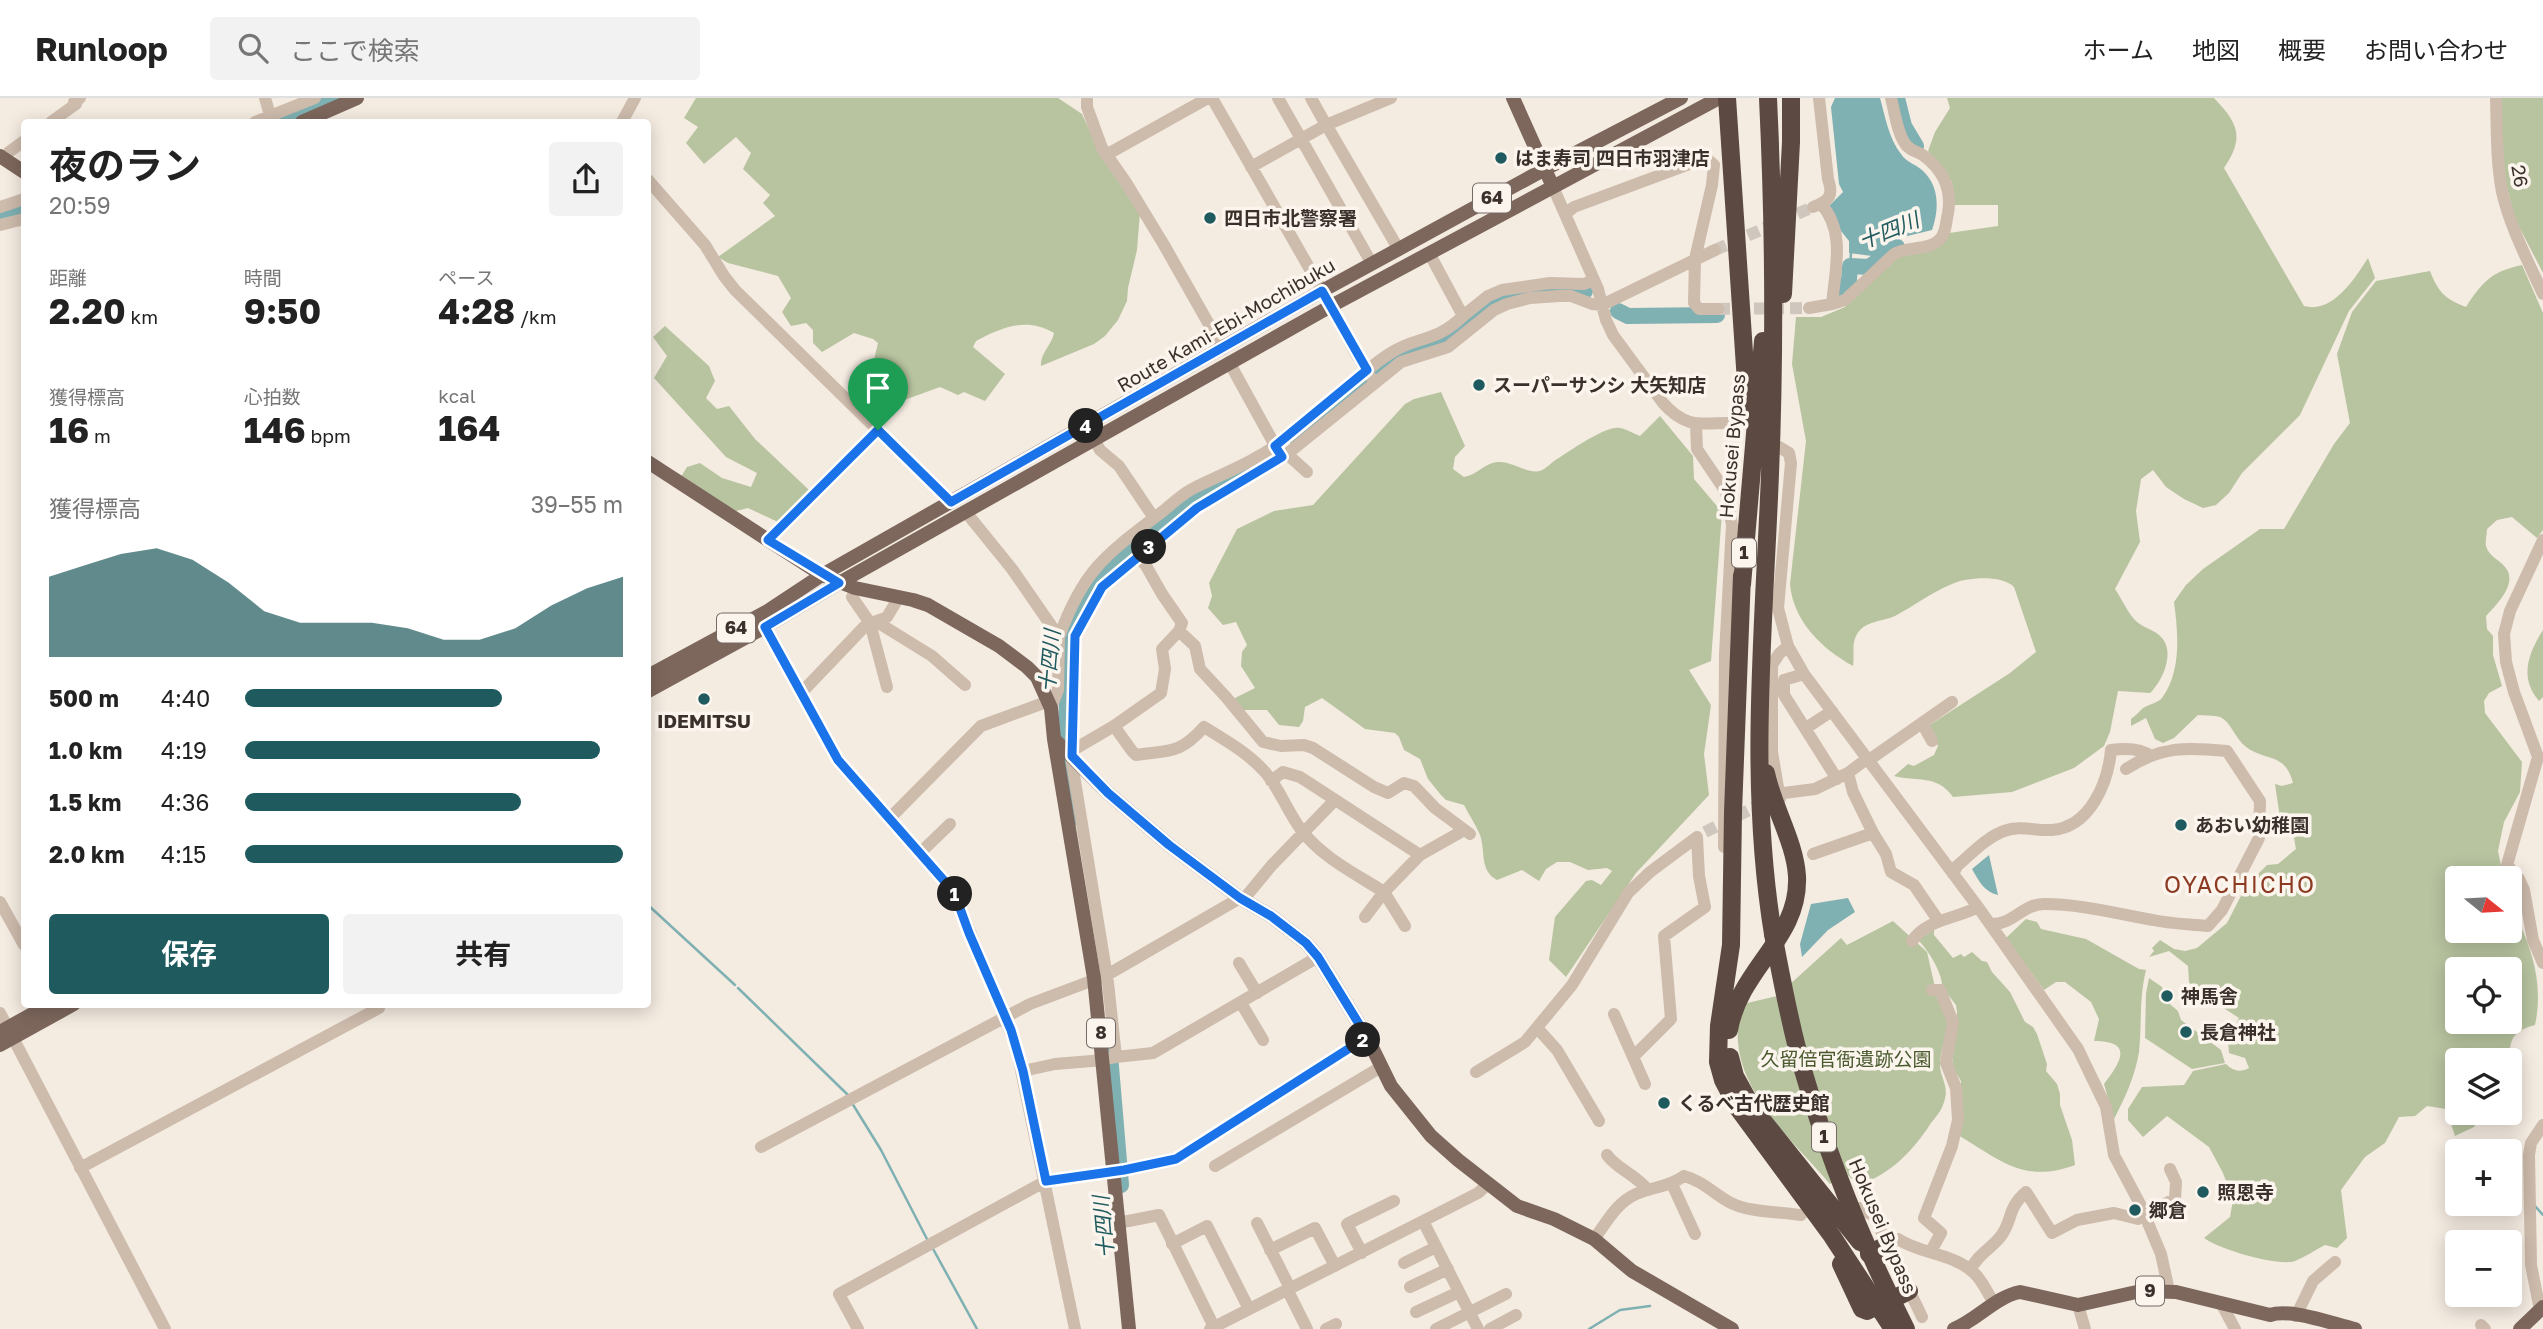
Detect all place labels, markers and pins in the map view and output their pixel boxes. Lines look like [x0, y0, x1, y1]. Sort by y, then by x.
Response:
place label: はま寿司 四日市羽津店 [1515, 146, 1710, 169]
marker: はま寿司 四日市羽津店 [1493, 150, 1509, 166]
place label: 四日市北警察署 [1224, 206, 1357, 229]
marker: 四日市北警察署 [1202, 210, 1218, 226]
pin [848, 358, 908, 430]
place label: スーパーサンシ 大矢知店 [1493, 373, 1706, 396]
marker: スーパーサンシ 大矢知店 [1471, 377, 1487, 393]
pin: 4 [1068, 408, 1104, 444]
pin: 3 [1132, 530, 1166, 564]
marker: IDEMITSU [696, 691, 712, 707]
place label: IDEMITSU [657, 709, 751, 732]
place label: あおい幼稚園 [2195, 813, 2309, 836]
marker: あおい幼稚園 [2173, 817, 2189, 833]
pin: 1 [937, 876, 972, 912]
place label: 神馬舎 [2181, 984, 2238, 1007]
marker: 神馬舎 [2159, 988, 2175, 1004]
place label: 長倉神社 [2200, 1020, 2276, 1043]
pin: 2 [1346, 1023, 1380, 1058]
marker: 長倉神社 [2178, 1024, 2194, 1040]
place label: くるべ古代歴史館 [1678, 1091, 1830, 1114]
marker: くるべ古代歴史館 [1656, 1095, 1672, 1111]
place label: 照恩寺 [2217, 1180, 2274, 1203]
marker: 照恩寺 [2195, 1184, 2211, 1200]
place label: 郷倉 [2149, 1198, 2187, 1221]
marker: 郷倉 [2127, 1202, 2143, 1218]

